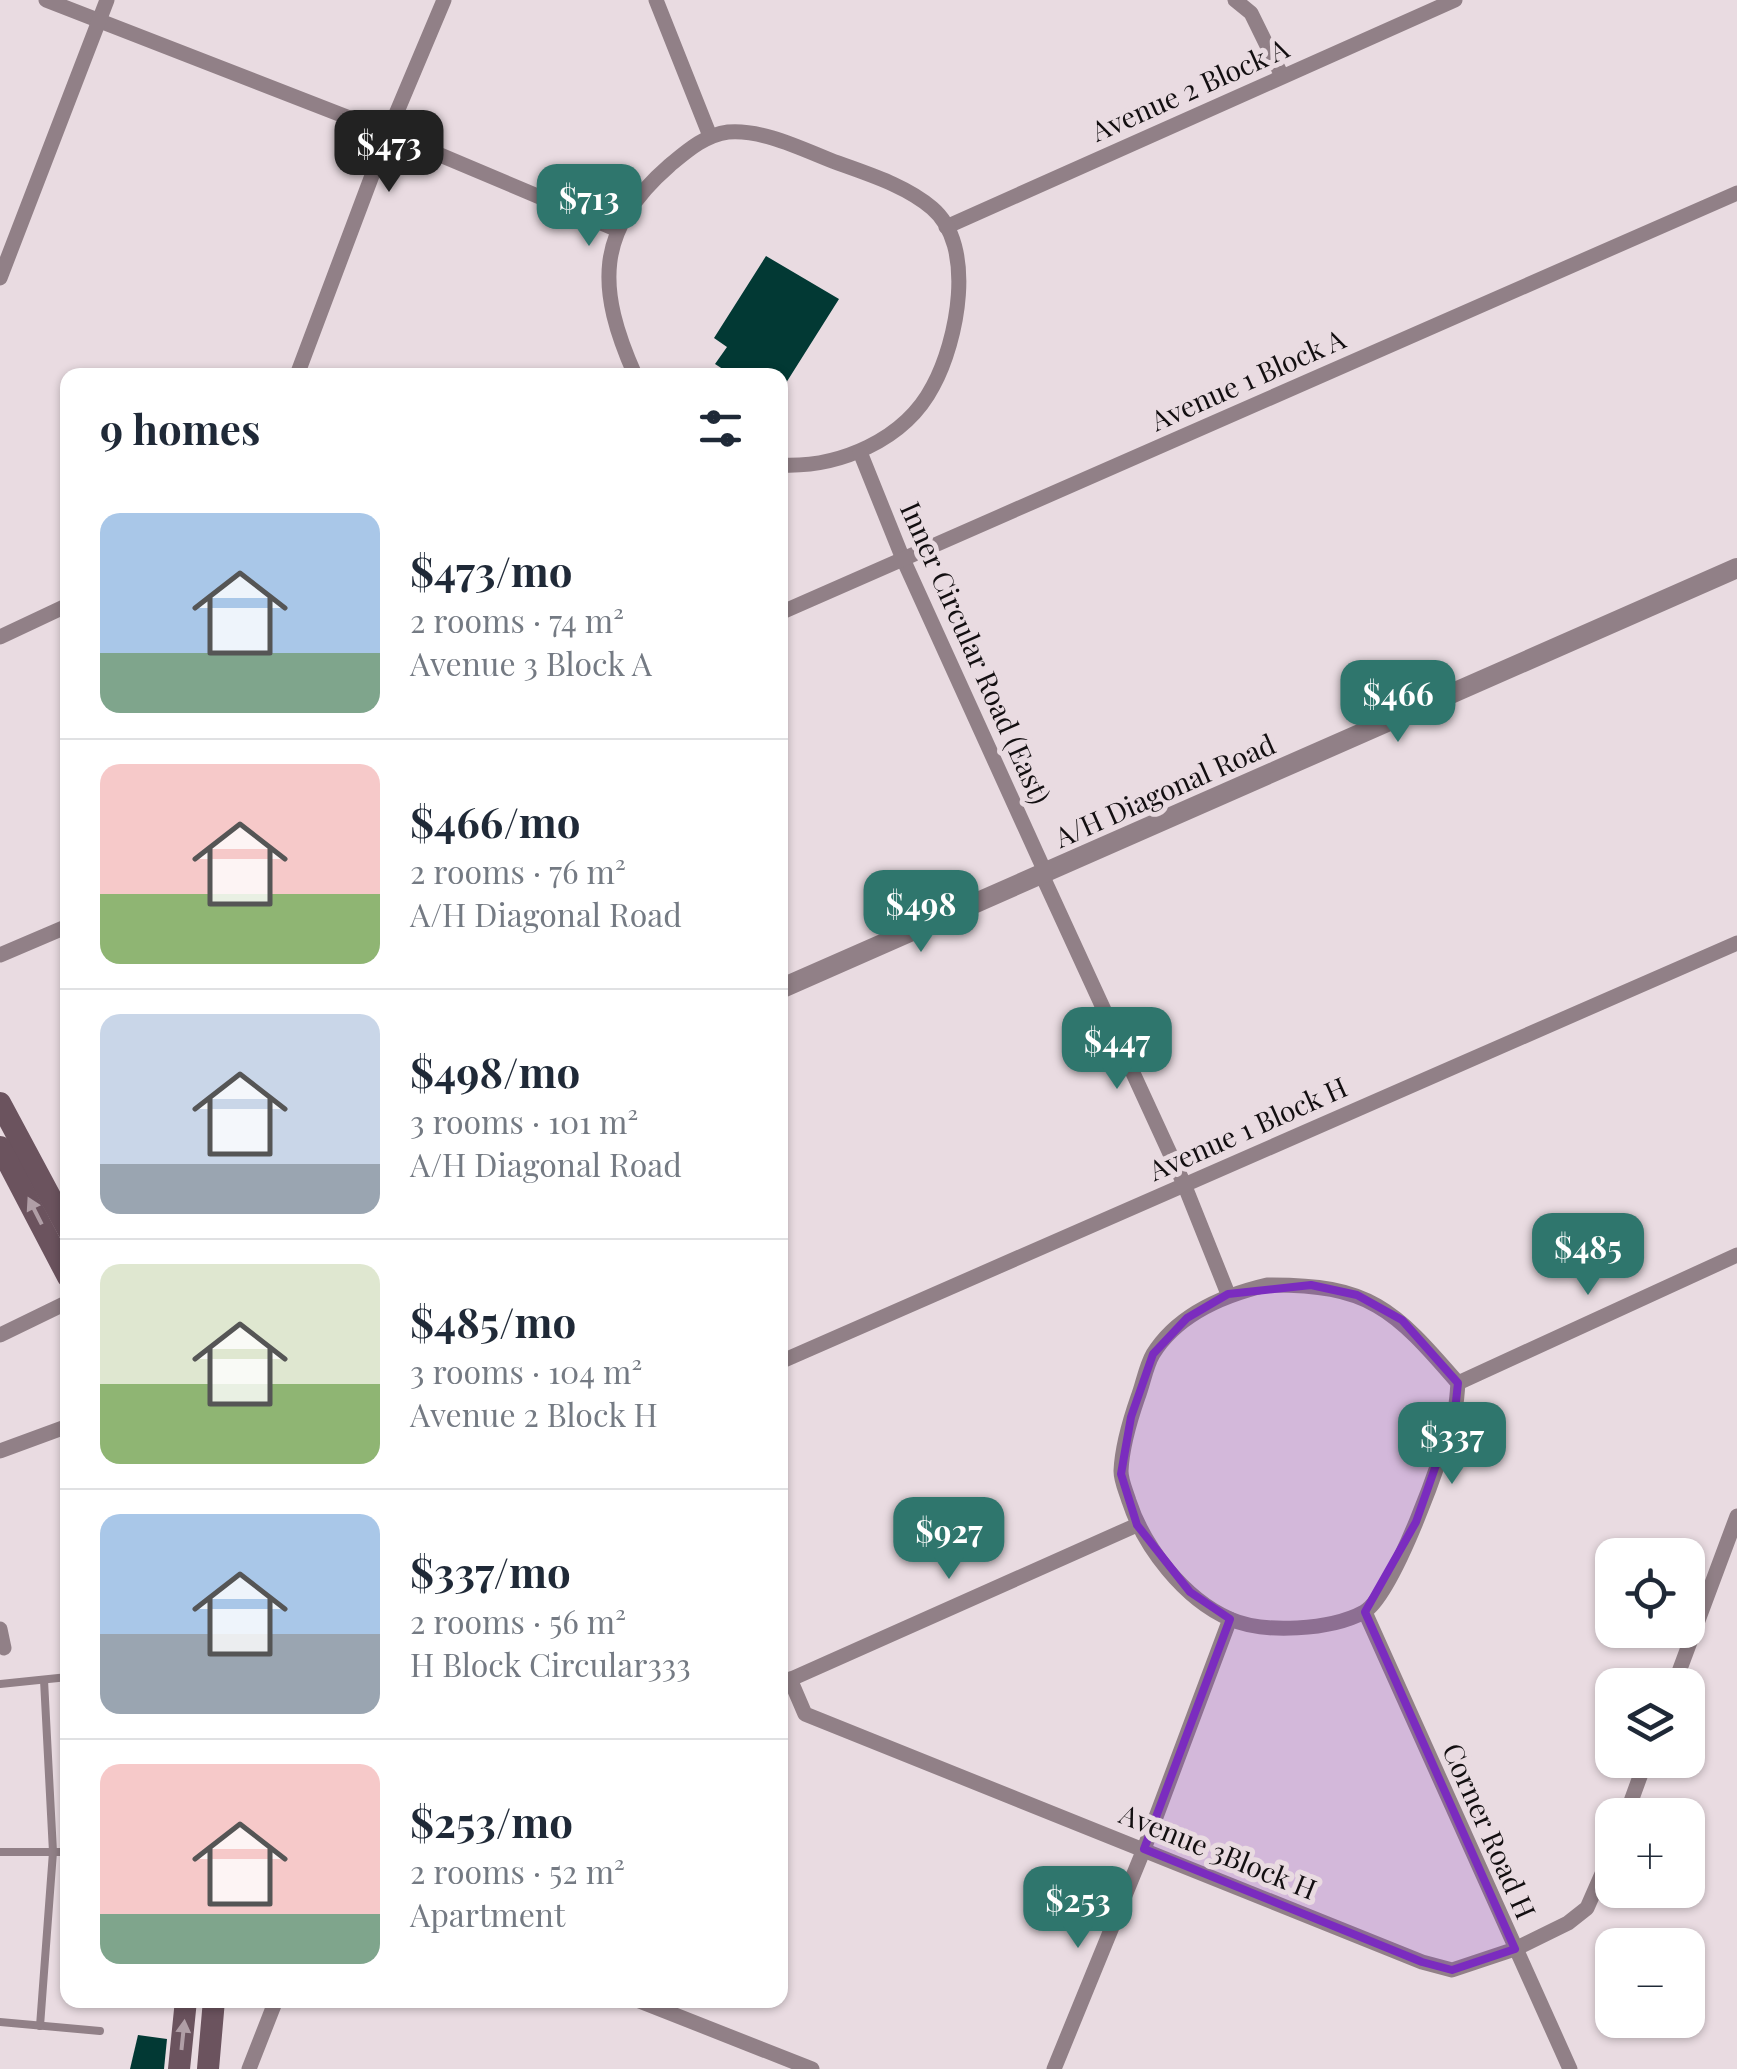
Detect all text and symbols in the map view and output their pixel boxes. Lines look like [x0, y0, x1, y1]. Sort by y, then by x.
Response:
street label: Avenue 2 Block A [1084, 28, 1294, 149]
pin: $473 [330, 110, 448, 195]
text: $473 [356, 121, 422, 164]
pin: $713 [530, 164, 648, 249]
text: $713 [559, 175, 619, 218]
street label: Avenue 1 Block A [1143, 319, 1351, 439]
text: 9 homes [100, 400, 260, 456]
icon: filters [693, 401, 748, 456]
street label: Inner Circular Road (East) [893, 495, 1060, 809]
text: $473/mo [410, 542, 573, 598]
icon: home [180, 553, 300, 673]
text: 2 rooms · 74 m² [410, 598, 624, 641]
text: Avenue 3 Block A [410, 641, 652, 684]
pin: $466 [1339, 660, 1457, 745]
text: $466 [1362, 671, 1434, 714]
street label: A/H Diagonal Road [1047, 724, 1281, 855]
text: $466/mo [410, 793, 581, 849]
icon: home [180, 804, 300, 924]
text: 2 rooms · 76 m² [410, 849, 626, 892]
pin: $498 [862, 870, 980, 955]
text: $498 [886, 881, 956, 924]
text: A/H Diagonal Road [410, 892, 682, 935]
pin: $447 [1058, 1007, 1176, 1092]
text: $447 [1084, 1018, 1150, 1061]
text: $498/mo [410, 1043, 580, 1099]
icon: home [180, 1054, 300, 1174]
street label: Avenue 1 Block H [1141, 1067, 1353, 1188]
text: 3 rooms · 101 m² [410, 1099, 638, 1142]
text: A/H Diagonal Road [410, 1142, 682, 1185]
one-way arrow [27, 1197, 44, 1226]
pin: $485 [1529, 1213, 1647, 1298]
text: $485 [1554, 1224, 1622, 1267]
text: $485/mo [410, 1293, 576, 1349]
icon: home [180, 1304, 300, 1424]
text: 3 rooms · 104 m² [410, 1349, 642, 1392]
text: Avenue 2 Block H [410, 1392, 658, 1435]
pin: $337 [1393, 1402, 1511, 1487]
text: $337 [1420, 1413, 1484, 1456]
pin: $927 [890, 1497, 1008, 1582]
text: $927 [915, 1508, 983, 1551]
map controls [1595, 1538, 1705, 2038]
button: locate [1595, 1538, 1705, 1648]
text: $337/mo [410, 1543, 571, 1599]
icon: home [180, 1554, 300, 1674]
text: 2 rooms · 56 m² [410, 1599, 626, 1642]
text: H Block Circular333 [410, 1642, 691, 1685]
button: layers [1595, 1668, 1705, 1778]
street label: Corner Road H [1435, 1737, 1546, 1924]
text: $253/mo [410, 1793, 573, 1849]
street label: Avenue 3Block H [1114, 1794, 1322, 1907]
button: + [1595, 1798, 1705, 1908]
icon: home [180, 1804, 300, 1924]
text: 2 rooms · 52 m² [410, 1849, 625, 1892]
pin: $253 [1019, 1866, 1137, 1951]
text: $253 [1045, 1877, 1111, 1920]
text: Apartment [410, 1892, 565, 1935]
button: − [1595, 1928, 1705, 2038]
one-way arrow [175, 2018, 191, 2050]

